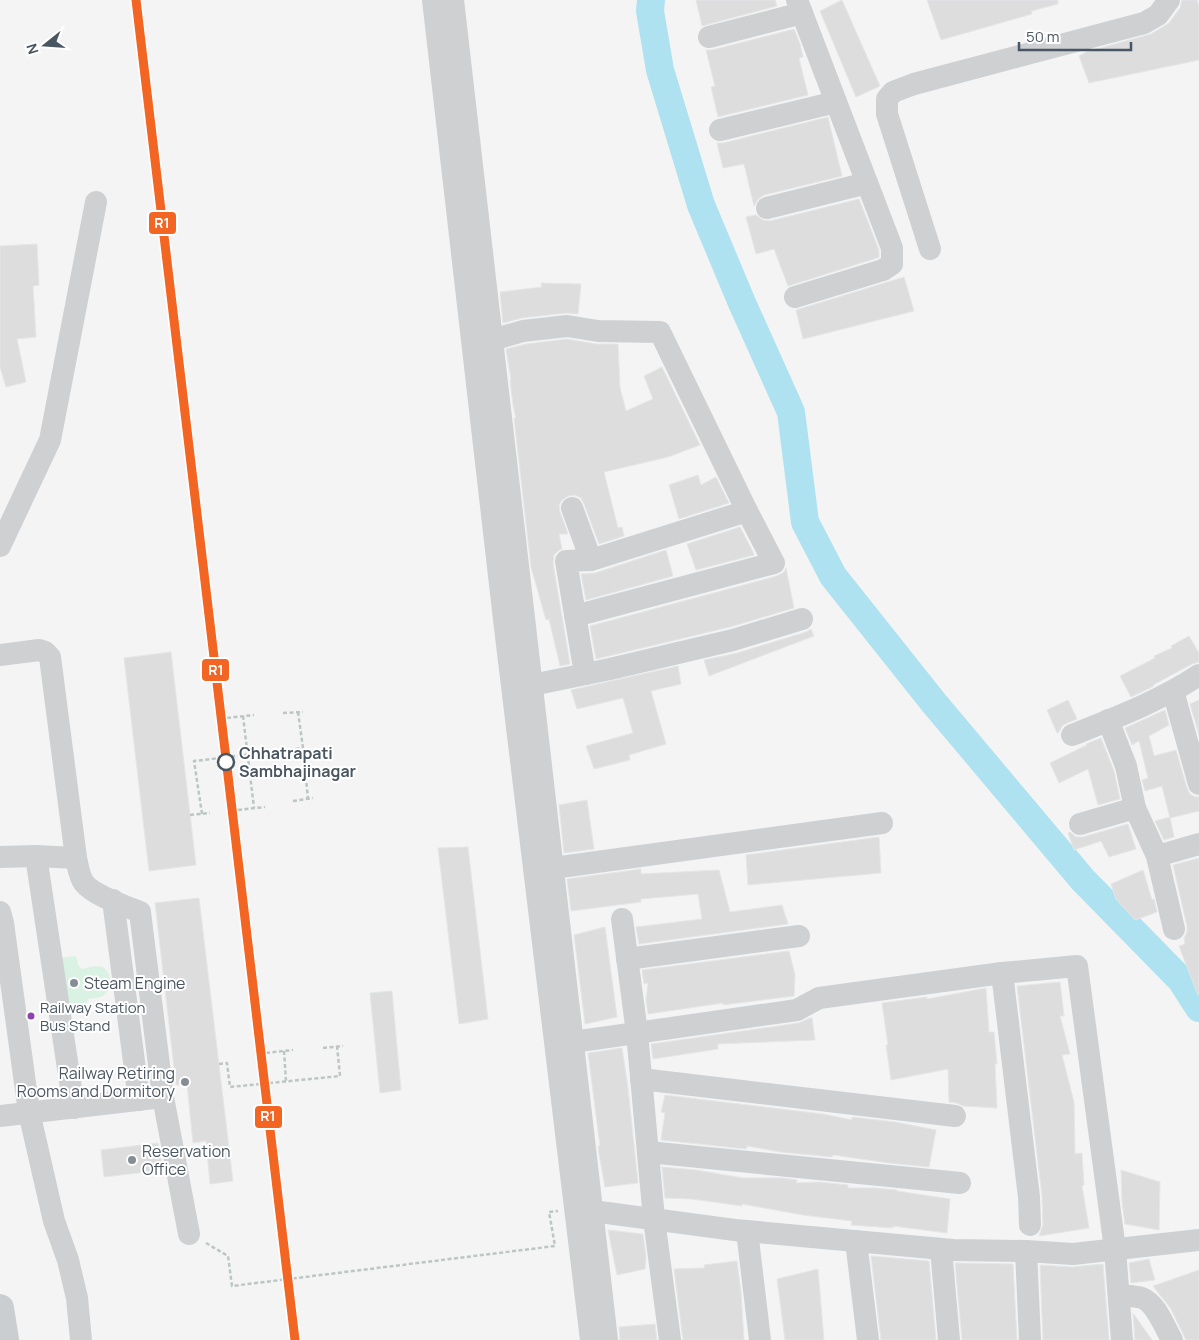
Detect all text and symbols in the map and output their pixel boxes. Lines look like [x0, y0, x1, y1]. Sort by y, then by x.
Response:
north arrow [20, 20, 70, 70]
scale bar [1019, 20, 1132, 52]
text: 50 m [1026, 26, 1060, 47]
text: N [22, 41, 43, 57]
line badge: R1 [148, 211, 177, 235]
text: R1 [154, 213, 170, 232]
line badge: R1 [201, 658, 230, 682]
text: R1 [208, 660, 224, 679]
place label: Chhatrapati Sambhajinagar [239, 742, 356, 782]
marker: Chhatrapati Sambhajinagar [217, 753, 235, 771]
place label: Steam Engine [84, 972, 185, 994]
marker: Steam Engine [68, 977, 80, 989]
place label: Railway Station Bus Stand [40, 997, 146, 1036]
marker: Railway Station Bus Stand [26, 1011, 36, 1021]
place label: Railway Retiring Rooms and Dormitory [17, 1062, 176, 1102]
marker: Railway Retiring Rooms and Dormitory [179, 1076, 191, 1088]
line badge: R1 [254, 1105, 283, 1129]
text: R1 [260, 1106, 276, 1125]
place label: Reservation Office [142, 1140, 231, 1180]
marker: Reservation Office [126, 1154, 138, 1166]

